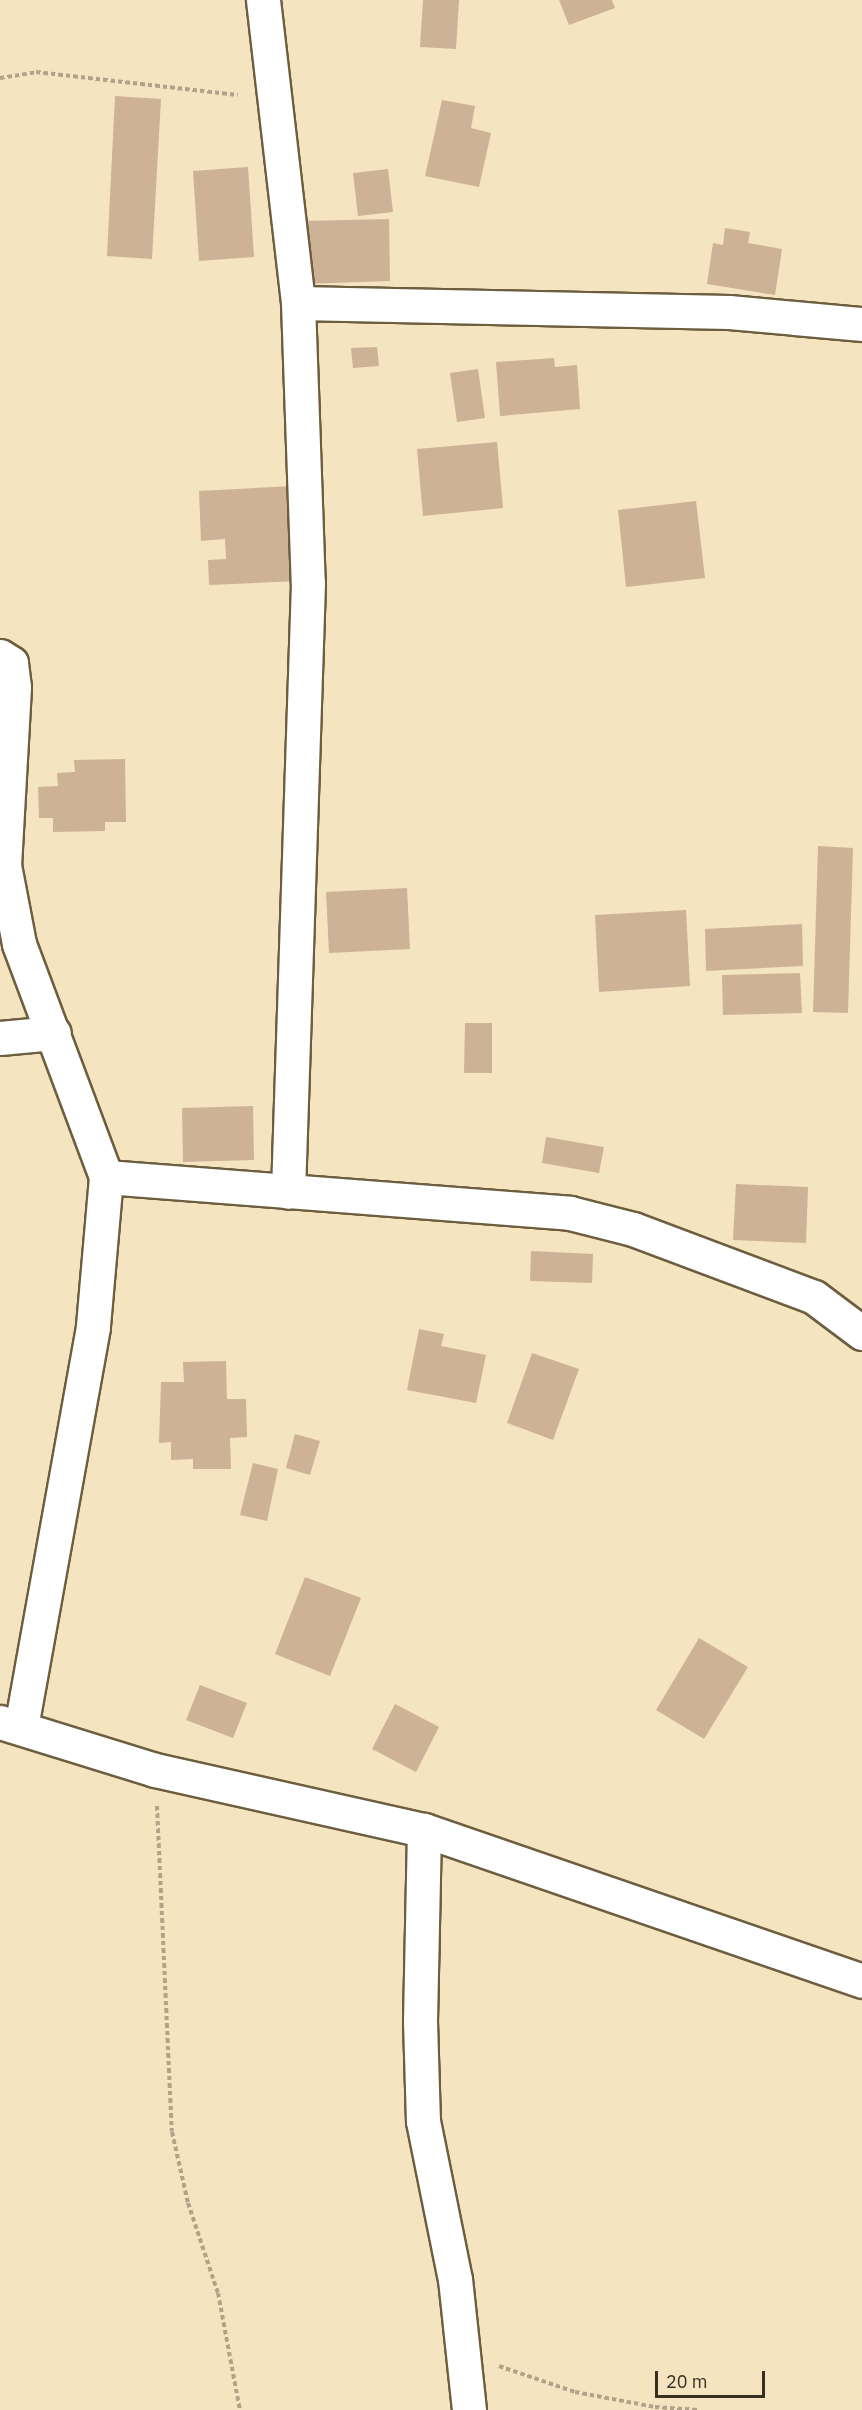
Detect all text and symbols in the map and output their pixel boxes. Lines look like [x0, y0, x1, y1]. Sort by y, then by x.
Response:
scale bar [658, 2359, 768, 2397]
text: 20 m [666, 2370, 708, 2393]

